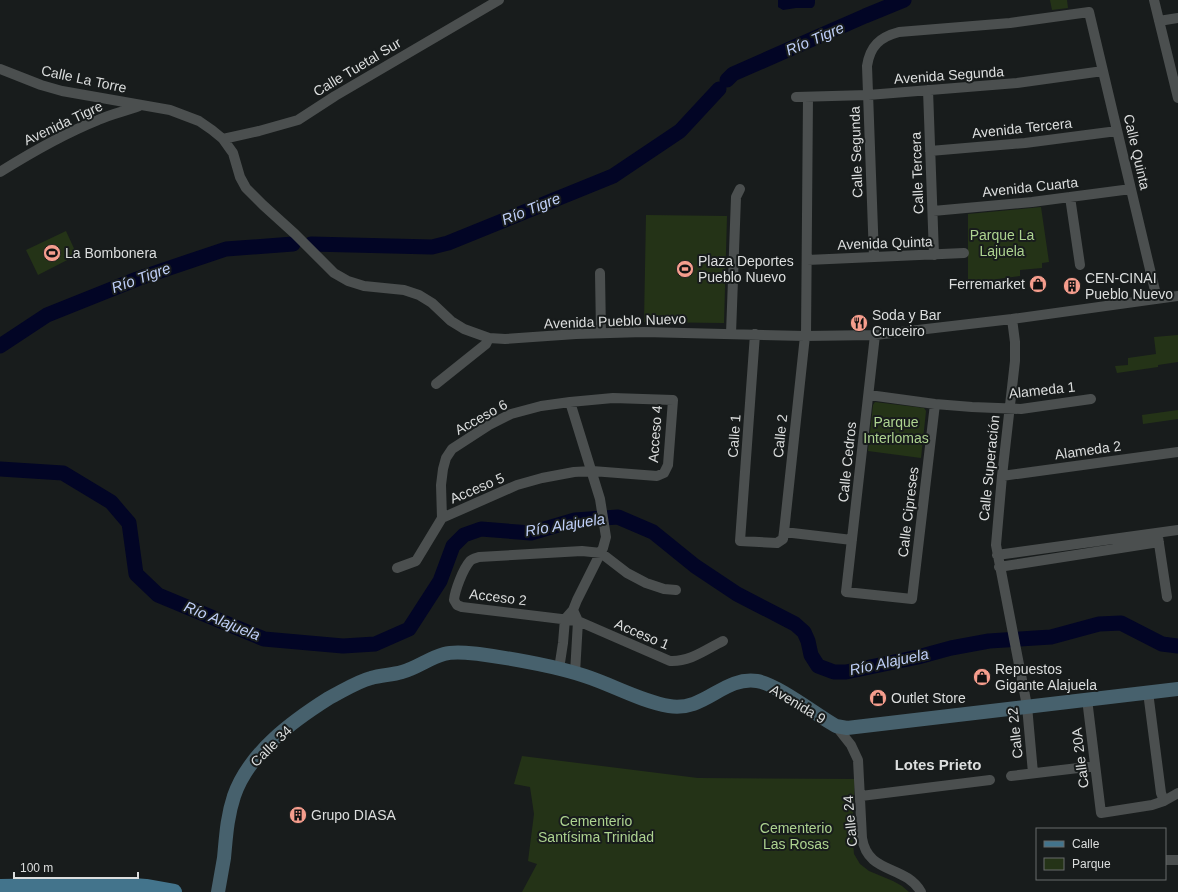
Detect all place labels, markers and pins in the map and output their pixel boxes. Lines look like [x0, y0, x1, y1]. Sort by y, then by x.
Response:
sports icon: La Bombonera [42, 243, 62, 263]
place label: La Bombonera [65, 245, 157, 261]
place label: Plaza Deportes Pueblo Nuevo [698, 253, 794, 285]
sports icon: Plaza Deportes Pueblo Nuevo [675, 259, 695, 279]
place label: CEN-CINAI Pueblo Nuevo [1085, 270, 1173, 302]
shop icon: Ferremarket [1028, 274, 1048, 294]
place label: Ferremarket [949, 276, 1025, 292]
building icon: CEN-CINAI Pueblo Nuevo [1062, 276, 1082, 296]
place label: Soda y Bar Cruceiro [872, 307, 942, 339]
restaurant icon: Soda y Bar Cruceiro [849, 313, 869, 333]
place label: Repuestos Gigante Alajuela [995, 661, 1097, 693]
shop icon: Repuestos Gigante Alajuela [972, 667, 992, 687]
shop icon: Outlet Store [868, 688, 888, 708]
place label: Outlet Store [891, 690, 966, 706]
building icon: Grupo DIASA [288, 805, 308, 825]
place label: Grupo DIASA [311, 807, 396, 823]

